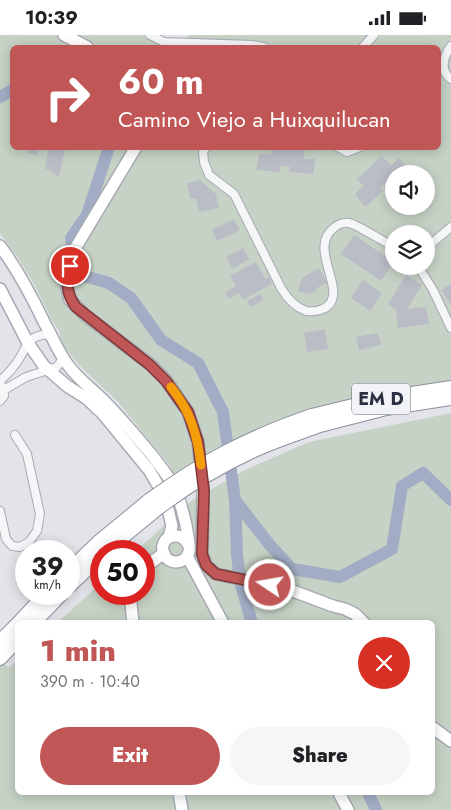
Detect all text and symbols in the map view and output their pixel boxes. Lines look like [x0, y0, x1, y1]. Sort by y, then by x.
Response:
text: 10:39 [25, 4, 78, 31]
text: 60 m [118, 57, 204, 107]
icon: right [35, 65, 100, 130]
text: Camino Viejo a Huixquilucan [118, 103, 391, 135]
map controls [385, 165, 435, 275]
button: sound [385, 165, 435, 215]
button: layers [385, 225, 435, 275]
pin [49, 245, 91, 287]
icon: arrive [56, 252, 84, 280]
road number: EM D [352, 383, 410, 414]
speed limit sign: 50 [90, 540, 155, 605]
text: 39 [31, 548, 64, 584]
position arrow [243, 558, 295, 610]
text: km/h [34, 576, 61, 594]
text: 1 min [40, 629, 116, 672]
button: close [358, 637, 410, 689]
text: 390 m · 10:40 [40, 670, 140, 693]
button: Exit [40, 727, 220, 785]
button: Share [230, 727, 410, 785]

